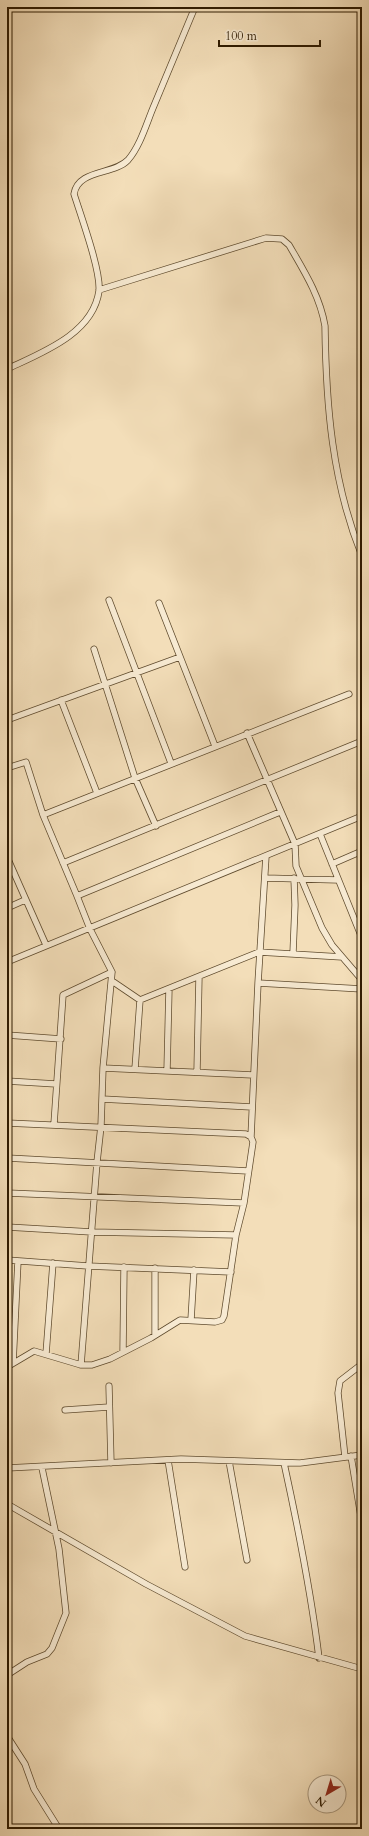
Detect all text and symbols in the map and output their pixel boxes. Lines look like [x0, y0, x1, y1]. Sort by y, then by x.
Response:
scale bar [219, 22, 320, 48]
text: 100 m [225, 28, 258, 44]
north arrow [307, 1774, 347, 1814]
text: N [312, 1792, 330, 1810]

